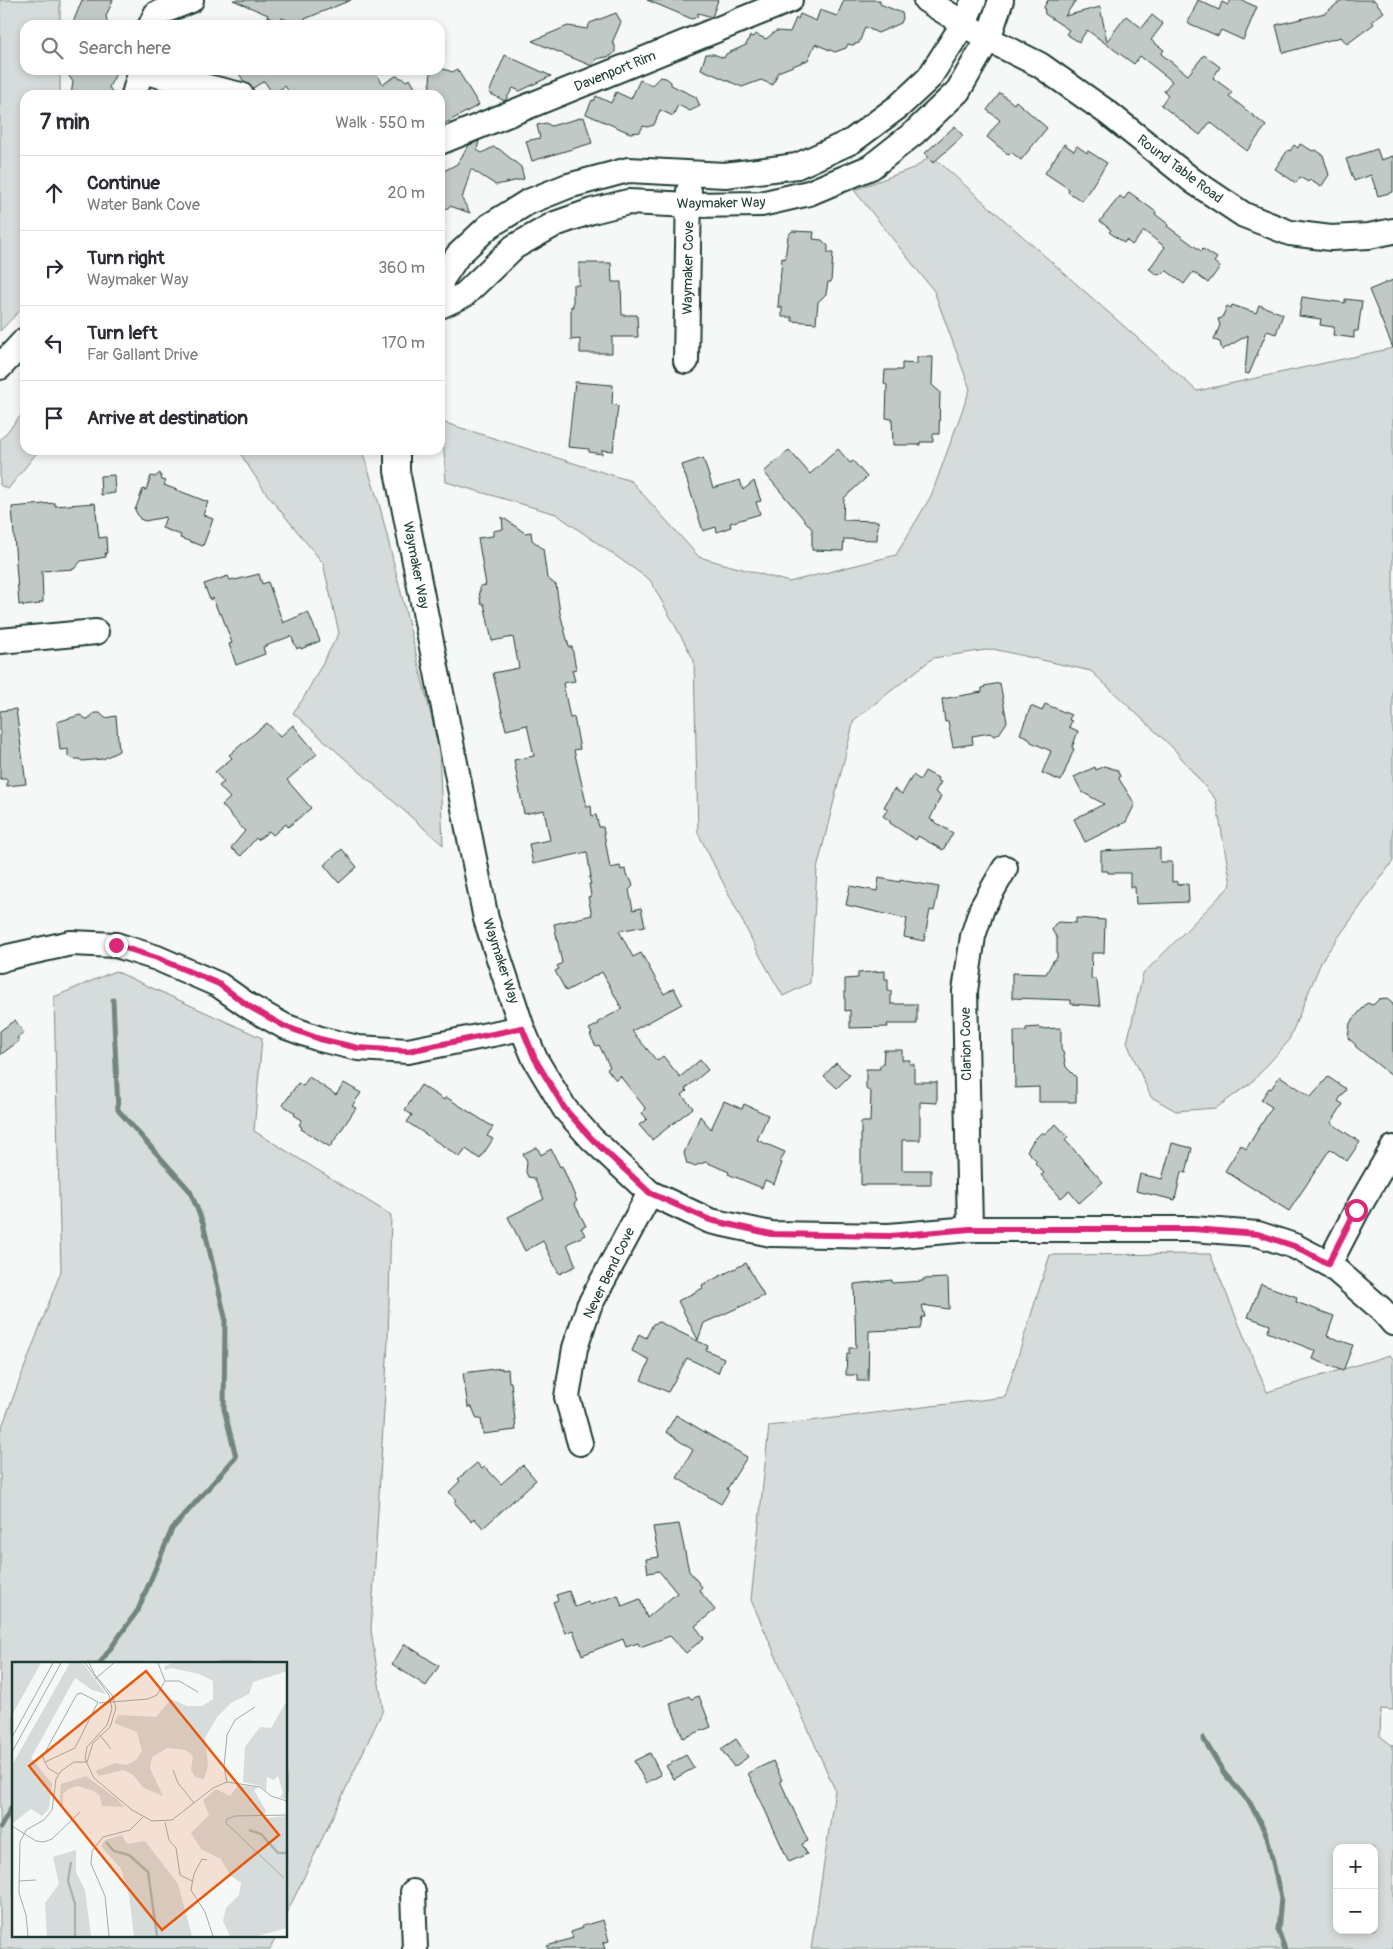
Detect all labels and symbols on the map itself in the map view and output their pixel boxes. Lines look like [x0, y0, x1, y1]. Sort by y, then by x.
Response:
street label: Davenport Rim [572, 47, 658, 95]
street label: Round Table Road [1134, 131, 1226, 207]
street label: Waymaker Way [677, 194, 765, 212]
street label: Waymaker Cove [679, 221, 697, 315]
street label: Waymaker Way [399, 520, 433, 610]
street label: Waymaker Way [479, 916, 523, 1006]
route end [105, 934, 128, 957]
street label: Clarion Cove [957, 1007, 975, 1081]
route start [1345, 1199, 1368, 1222]
street label: Never Bend Cove [580, 1225, 638, 1321]
inset map [12, 1662, 288, 1936]

